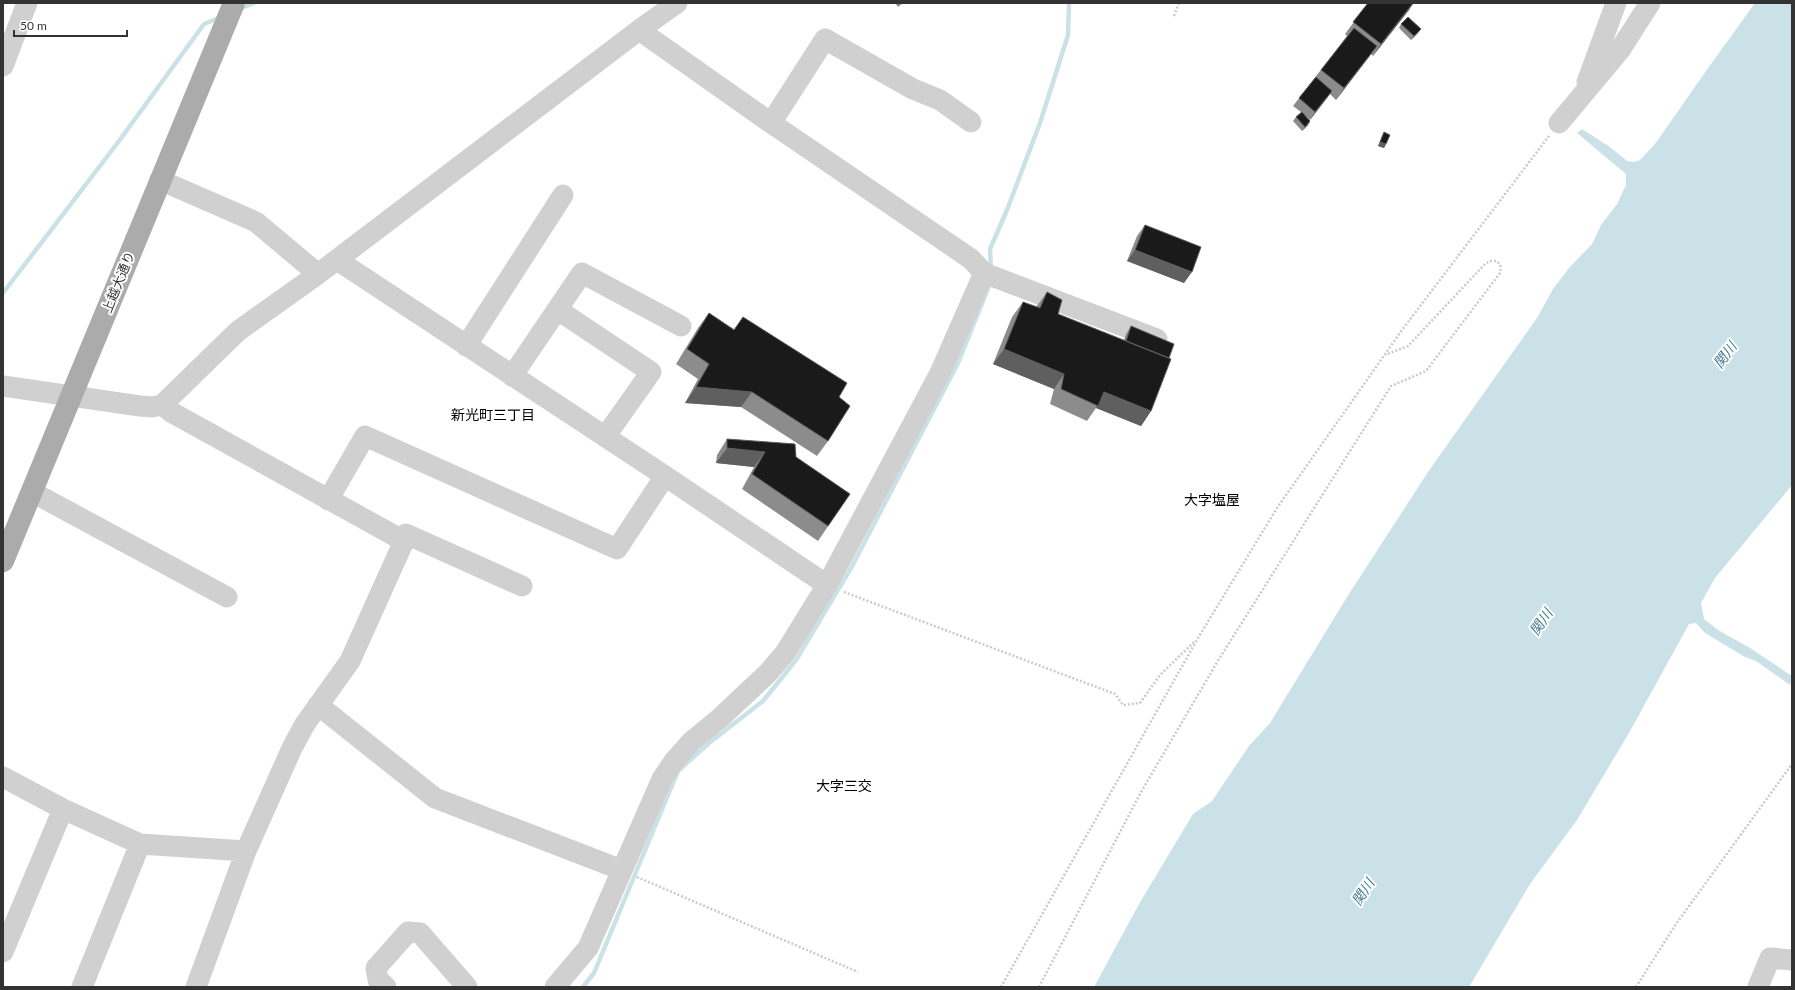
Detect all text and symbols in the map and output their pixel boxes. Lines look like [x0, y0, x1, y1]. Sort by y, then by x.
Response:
scale bar [14, 12, 127, 38]
text: 50 m [20, 18, 47, 33]
street label: 上越大通り [98, 249, 138, 315]
water label: 関川 [1709, 337, 1741, 371]
district label: 新光町三丁目 [451, 406, 535, 423]
district label: 大字塩屋 [1184, 491, 1240, 508]
water label: 関川 [1526, 604, 1557, 638]
district label: 大字三交 [816, 777, 872, 794]
water label: 関川 [1348, 874, 1378, 908]

